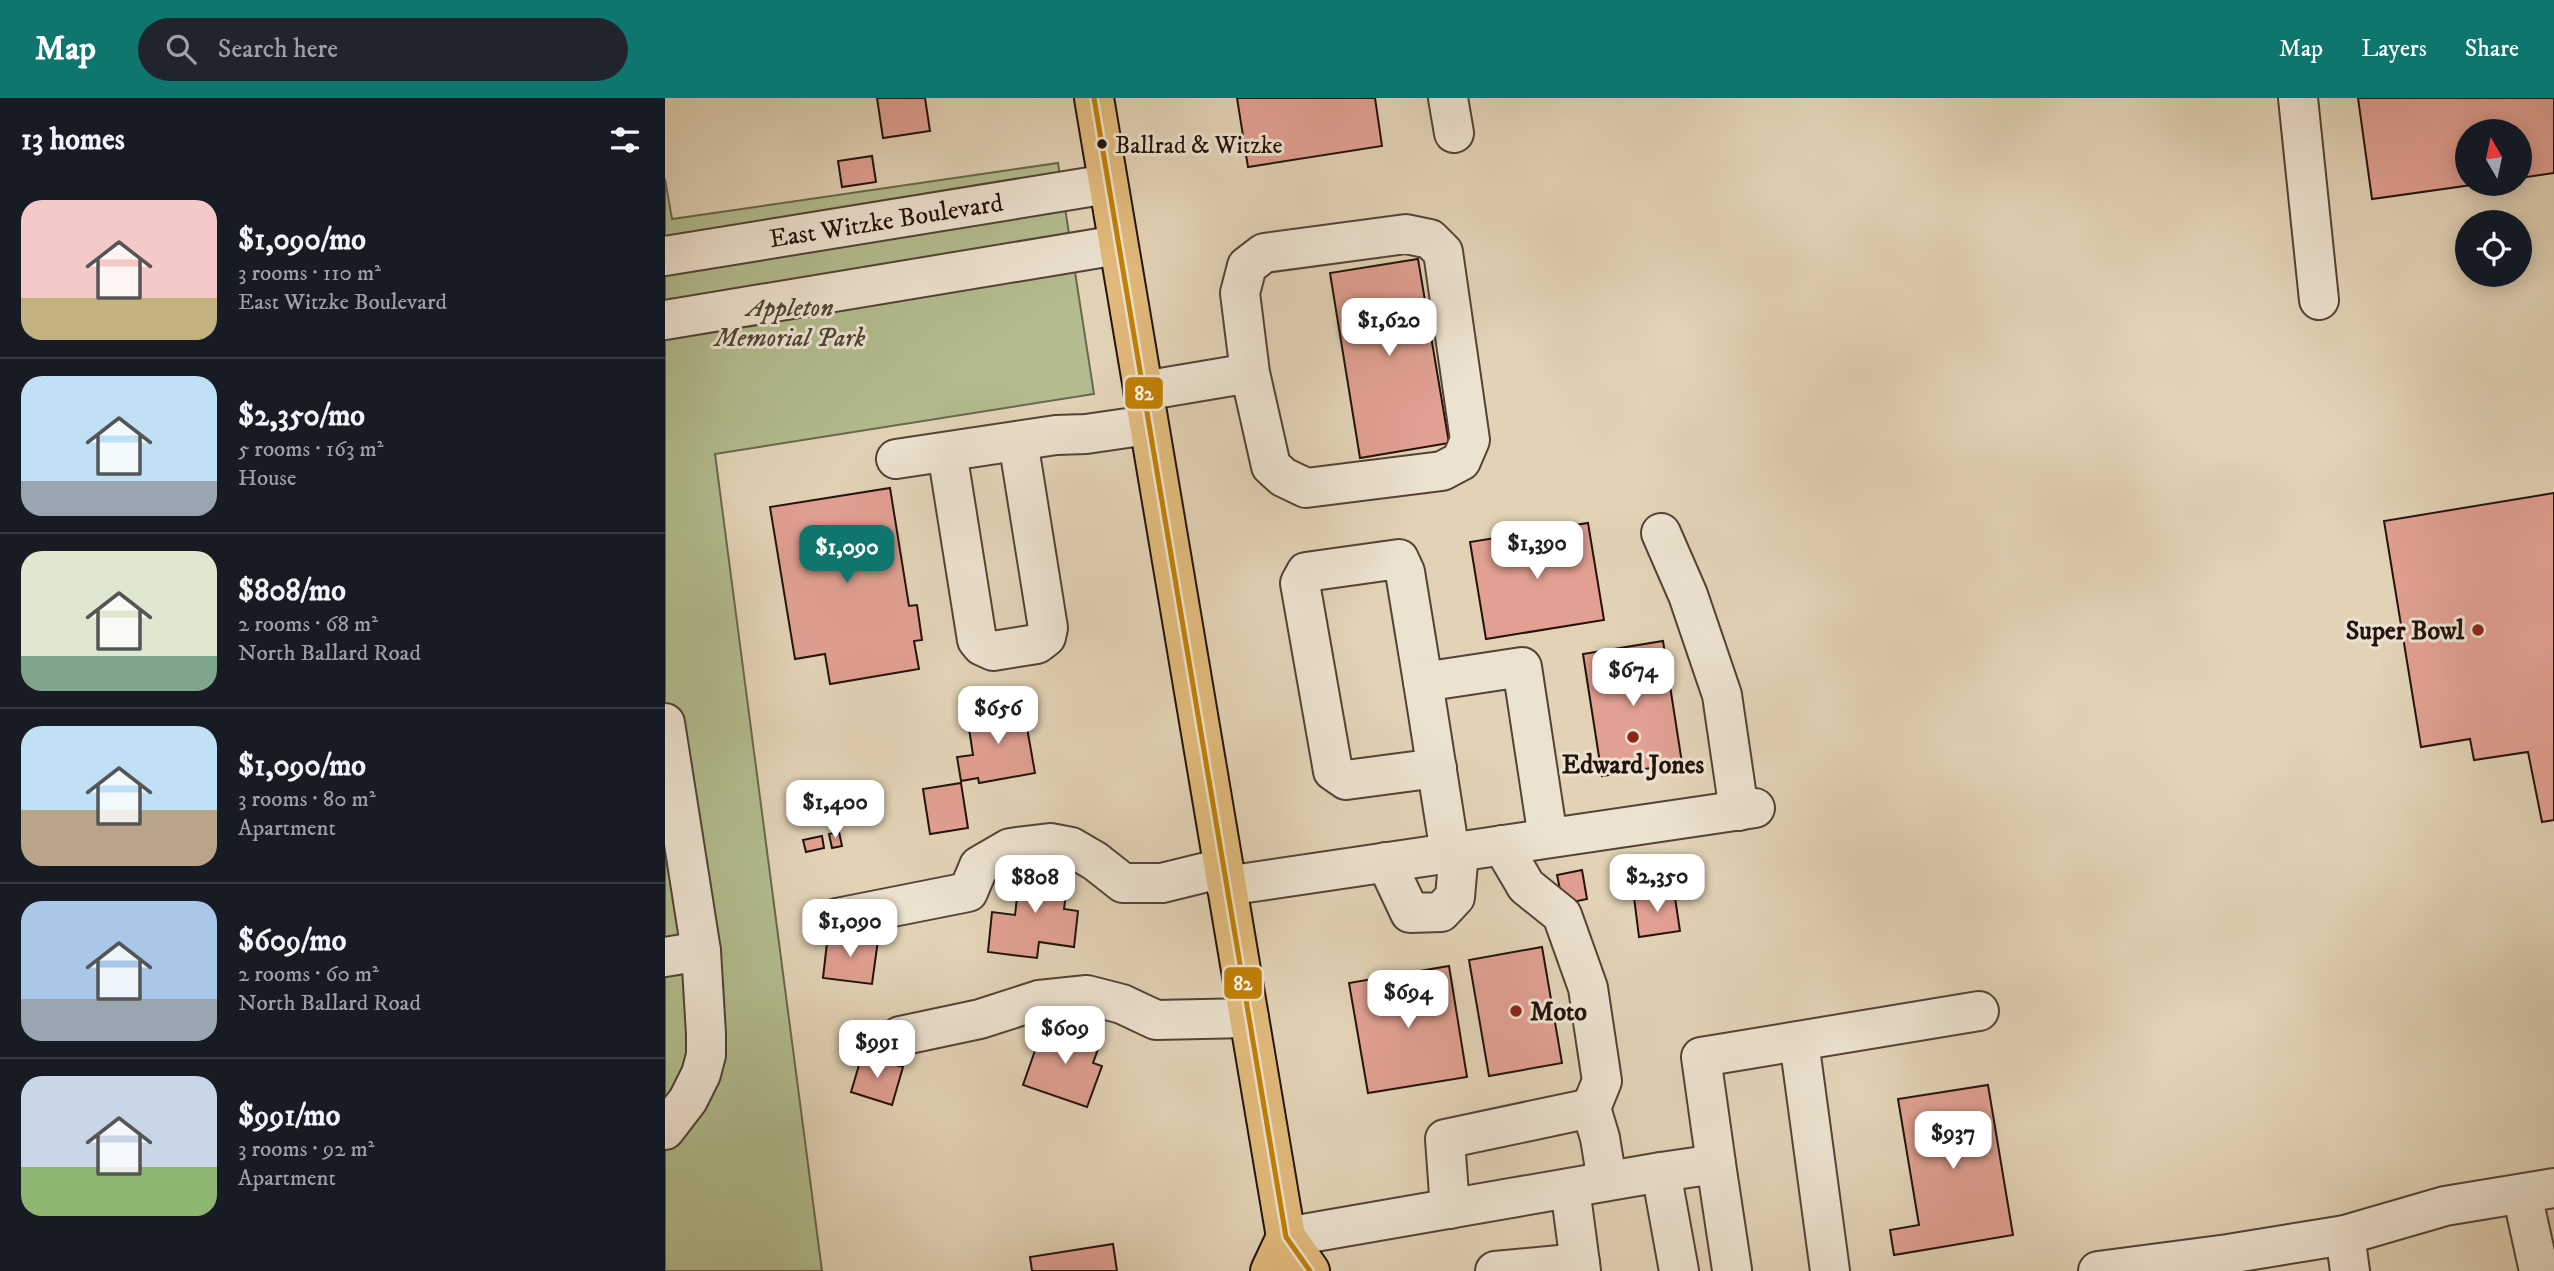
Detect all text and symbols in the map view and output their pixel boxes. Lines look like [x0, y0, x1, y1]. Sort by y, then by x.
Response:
search box [138, 18, 628, 81]
text: Map [35, 29, 96, 70]
icon: search [162, 30, 200, 68]
text: Search here [218, 33, 338, 66]
text: Map [2279, 34, 2323, 64]
text: Layers [2361, 34, 2427, 64]
text: Share [2465, 34, 2519, 64]
north arrow [2455, 119, 2532, 196]
map controls [2455, 119, 2532, 287]
icon: filters [606, 121, 644, 159]
text: 13 homes [21, 122, 125, 159]
place label: Ballrad & Witzke [1115, 131, 1282, 161]
marker: Ballrad & Witzke [1095, 137, 1109, 151]
street label: East Witzke Boulevard [767, 187, 1005, 256]
button: locate [2455, 210, 2532, 287]
text: $1,090/mo [238, 222, 366, 259]
icon: home [77, 228, 161, 312]
text: 3 rooms · 110 m² [238, 259, 381, 288]
text: East Witzke Boulevard [238, 288, 447, 317]
park label: Appleton Memorial Park [713, 292, 866, 355]
pin: $1,620 [1332, 299, 1446, 358]
text: $1,620 [1358, 306, 1420, 335]
line badge: 82 [1124, 376, 1164, 410]
text: 82 [1135, 383, 1154, 406]
text: $2,350/mo [238, 398, 365, 435]
icon: home [77, 404, 161, 488]
text: 5 rooms · 163 m² [238, 435, 384, 464]
text: House [238, 464, 296, 493]
pin: $1,390 [1480, 522, 1594, 581]
pin: $1,090 [790, 526, 904, 585]
text: $1,390 [1507, 529, 1567, 558]
text: $1,090 [815, 533, 879, 562]
text: $808/mo [238, 573, 346, 610]
icon: home [77, 579, 161, 663]
text: 2 rooms · 68 m² [238, 610, 378, 639]
place label: Super Bowl [2346, 615, 2465, 648]
marker: Super Bowl [2470, 622, 2486, 638]
text: North Ballard Road [238, 639, 421, 668]
pin: $674 [1592, 648, 1674, 708]
text: $674 [1608, 656, 1658, 685]
pin: $656 [957, 686, 1039, 746]
text: $656 [974, 694, 1022, 723]
marker: Edward Jones [1625, 729, 1641, 745]
text: $1,090/mo [238, 748, 366, 785]
place label: Edward Jones [1562, 749, 1705, 782]
icon: home [77, 754, 161, 838]
pin: $1,400 [778, 780, 892, 840]
text: 3 rooms · 80 m² [238, 785, 376, 814]
text: $1,400 [802, 788, 868, 817]
text: Apartment [238, 814, 336, 843]
pin: $2,350 [1600, 854, 1714, 914]
pin: $808 [994, 856, 1076, 915]
text: $2,350 [1626, 862, 1688, 891]
text: $808 [1011, 863, 1059, 892]
pin: $1,090 [793, 900, 907, 959]
text: $1,090 [818, 907, 882, 936]
text: $609/mo [238, 923, 346, 960]
icon: home [77, 929, 161, 1013]
text: 2 rooms · 60 m² [238, 960, 379, 989]
line badge: 82 [1223, 966, 1263, 1000]
pin: $694 [1367, 970, 1449, 1030]
text: 82 [1234, 973, 1253, 996]
text: $694 [1383, 978, 1433, 1007]
text: North Ballard Road [238, 989, 421, 1018]
place label: Moto [1530, 996, 1587, 1029]
marker: Moto [1508, 1003, 1524, 1019]
pin: $609 [1024, 1006, 1106, 1066]
text: $609 [1041, 1014, 1089, 1043]
pin: $991 [836, 1020, 918, 1080]
text: $991 [855, 1028, 899, 1057]
text: $991/mo [238, 1098, 340, 1135]
icon: home [77, 1104, 161, 1188]
pin: $937 [1912, 1112, 1994, 1171]
text: $937 [1931, 1119, 1975, 1148]
text: 3 rooms · 92 m² [238, 1135, 375, 1164]
text: Apartment [238, 1164, 336, 1193]

